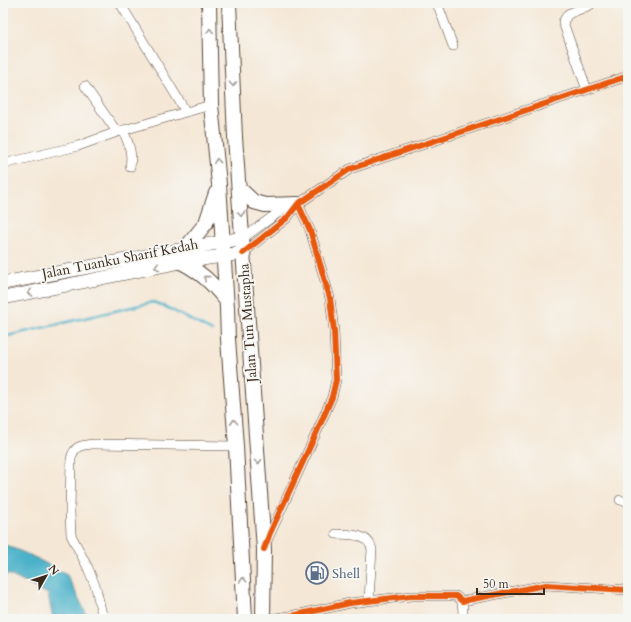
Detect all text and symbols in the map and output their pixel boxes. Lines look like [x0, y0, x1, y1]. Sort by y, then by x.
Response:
one-way arrow [206, 28, 214, 34]
one-way arrow [228, 81, 237, 87]
one-way arrow [212, 158, 221, 164]
one-way arrow [236, 211, 245, 217]
street label: Jalan Tuanku Sharif Kedah [38, 234, 200, 284]
one-way arrow [154, 262, 160, 270]
street label: Jalan Tun Mustapha [234, 263, 262, 385]
one-way arrow [204, 276, 211, 283]
one-way arrow [26, 288, 33, 296]
one-way arrow [229, 419, 238, 425]
one-way arrow [253, 459, 262, 465]
north arrow [26, 556, 66, 596]
fuel station icon: Shell [304, 560, 330, 586]
text: N [45, 562, 63, 579]
place label: Shell [332, 564, 361, 583]
scale bar [477, 570, 544, 596]
text: 50 m [483, 576, 510, 592]
one-way arrow [238, 577, 247, 583]

